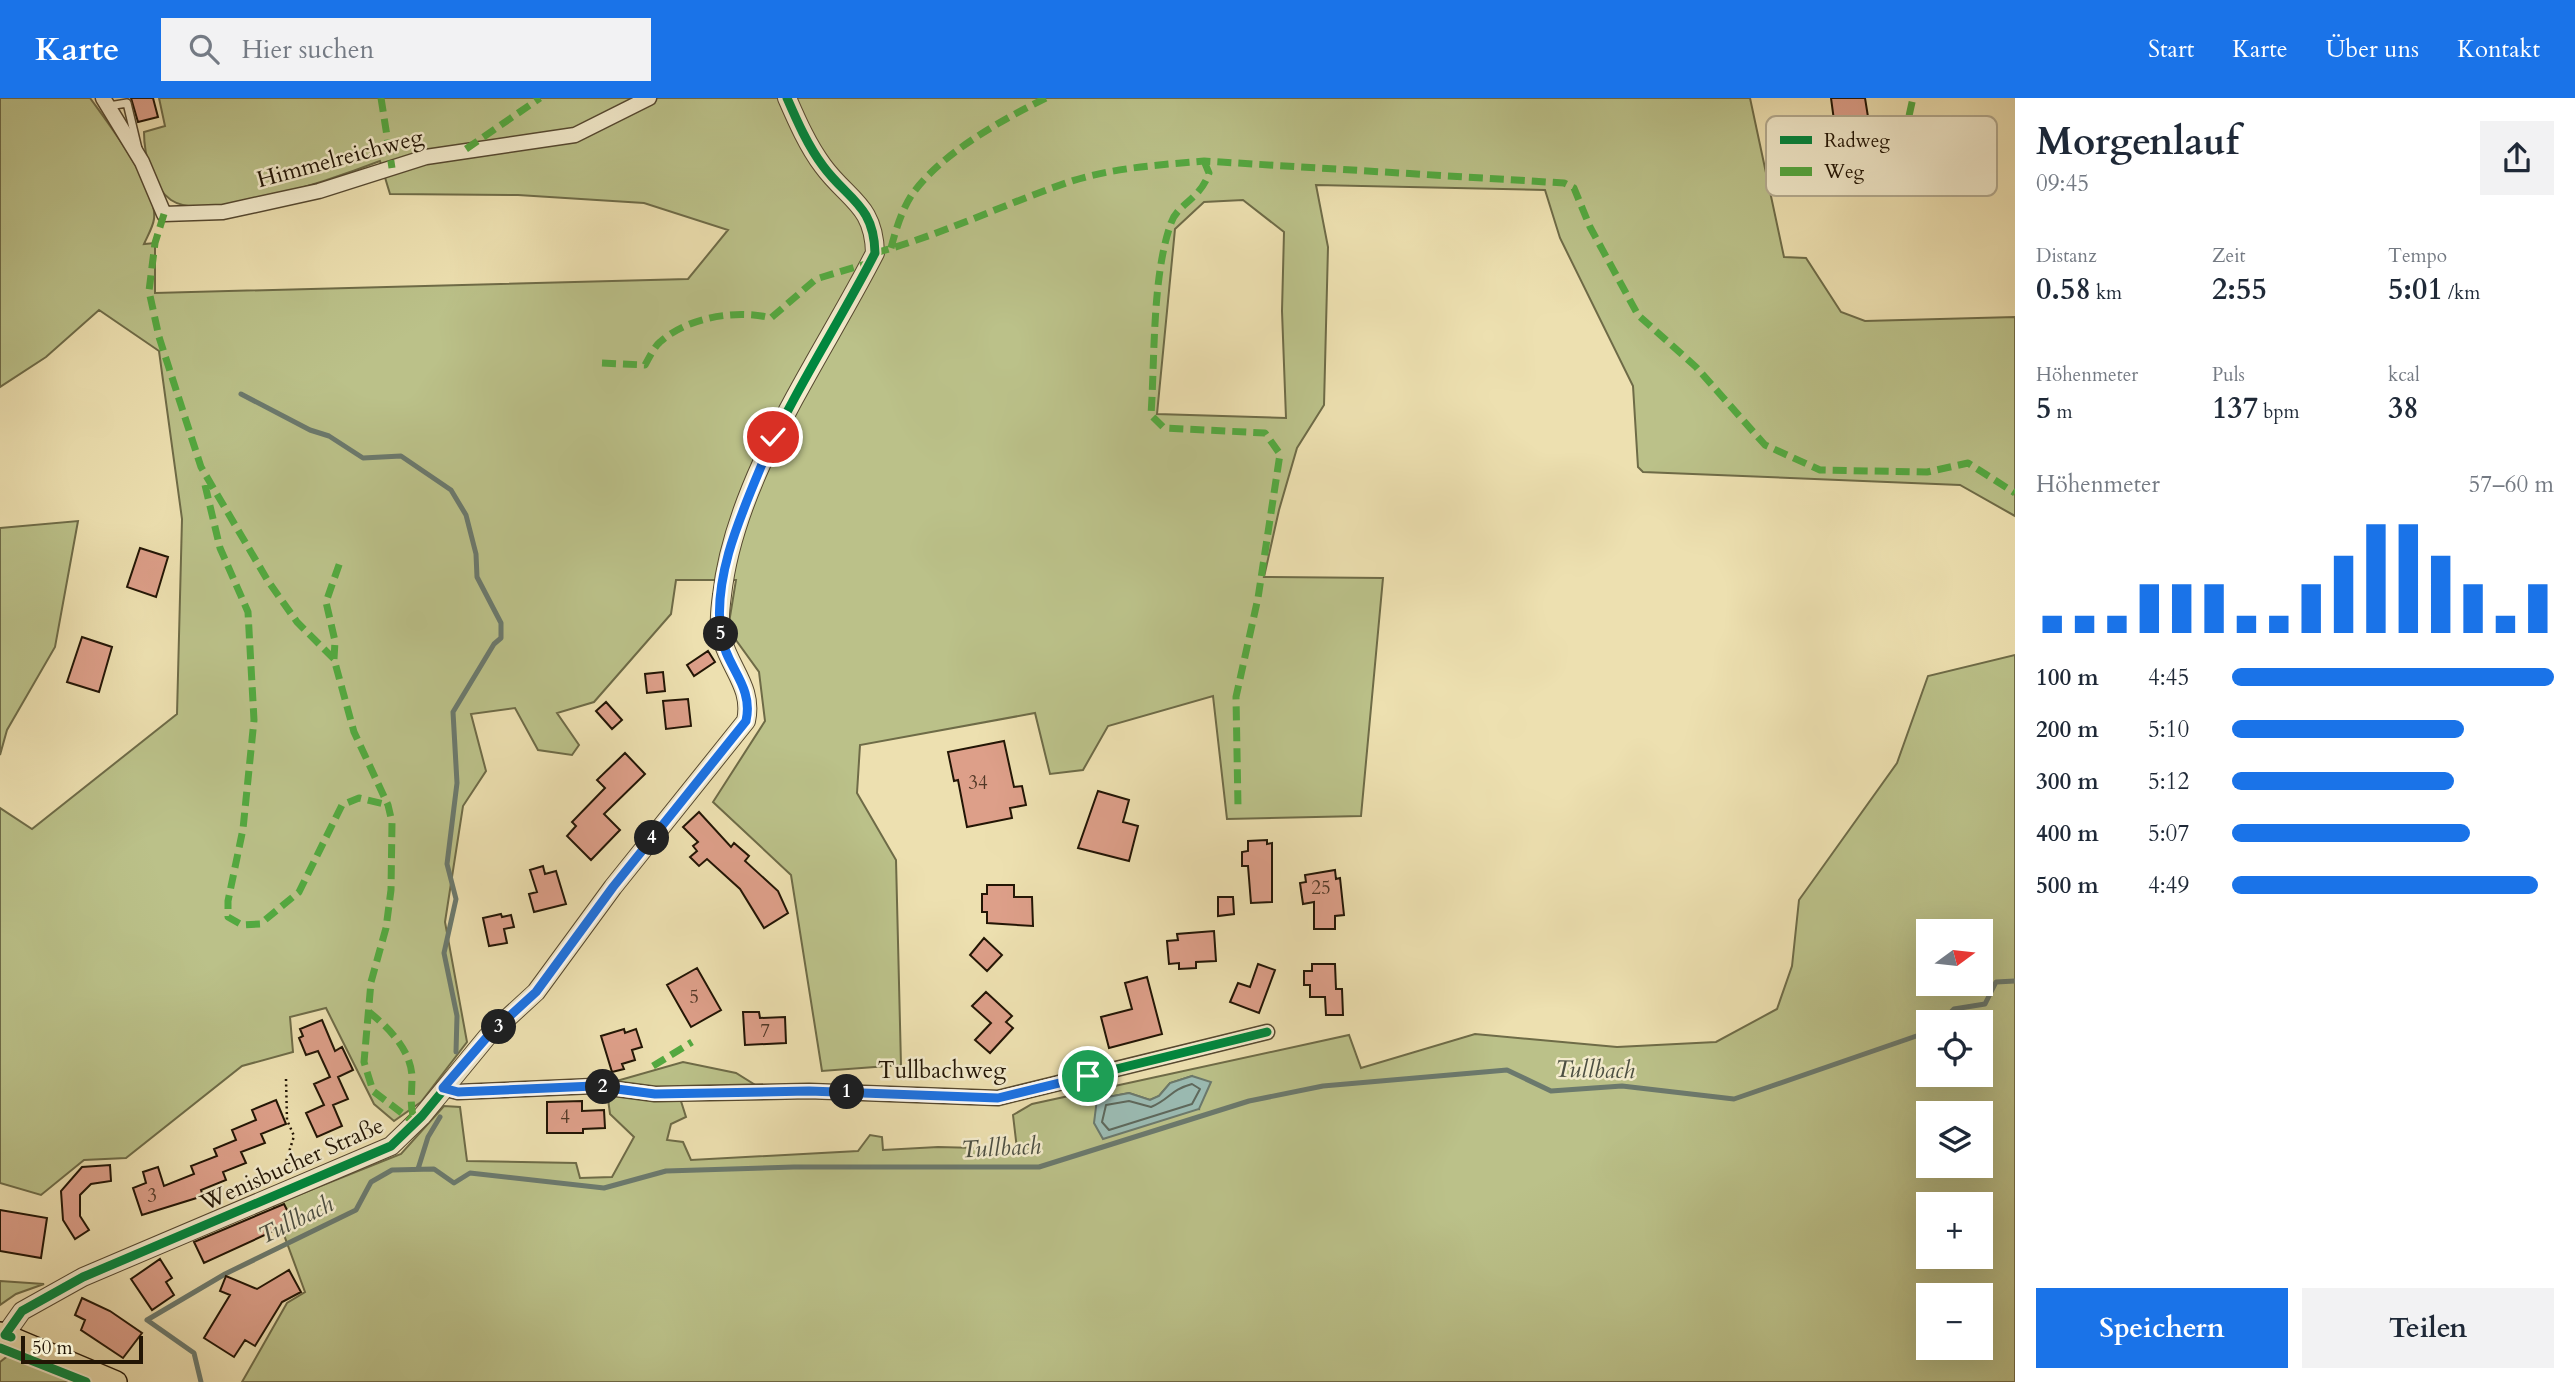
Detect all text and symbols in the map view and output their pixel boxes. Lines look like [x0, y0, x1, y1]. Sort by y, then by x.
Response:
search box [161, 18, 651, 81]
text: Karte [35, 27, 119, 72]
icon: search [185, 30, 223, 68]
text: Hier suchen [241, 32, 374, 67]
text: Start [2148, 33, 2194, 66]
text: Karte [2232, 33, 2288, 66]
text: Über uns [2326, 33, 2419, 66]
text: Kontakt [2457, 33, 2540, 66]
legend [1766, 116, 1997, 196]
text: Morgenlauf [2036, 116, 2239, 168]
street label: Himmelreichweg [253, 121, 427, 195]
button: share [2480, 121, 2554, 195]
text: Radweg [1824, 128, 1890, 154]
text: Weg [1823, 159, 1865, 185]
text: 09:45 [2036, 168, 2089, 199]
text: Distanz [2036, 243, 2097, 269]
text: Zeit [2212, 243, 2246, 269]
text: Tempo [2388, 243, 2447, 269]
text: 0.58 [2036, 269, 2091, 310]
text: 2:55 [2212, 269, 2267, 310]
text: 5:01 [2388, 269, 2443, 310]
text: km [2091, 280, 2122, 306]
text: /km [2443, 280, 2480, 306]
text: Höhenmeter [2036, 362, 2138, 388]
text: Puls [2212, 362, 2245, 388]
text: kcal [2388, 362, 2420, 388]
text: 5 [2036, 388, 2051, 429]
text: 137 [2212, 388, 2258, 429]
text: 38 [2388, 388, 2419, 429]
text: m [2051, 399, 2073, 425]
text: bpm [2258, 399, 2300, 425]
pin [743, 407, 803, 467]
icon: check [754, 418, 792, 456]
text: Höhenmeter [2036, 469, 2160, 500]
text: 57–60 m [2469, 469, 2554, 500]
pin: 5 [704, 616, 738, 652]
text: 5 [716, 620, 725, 646]
text: 100 m [2036, 662, 2099, 693]
text: 4:45 [2148, 662, 2189, 693]
text: 200 m [2036, 714, 2099, 745]
text: 5:10 [2148, 714, 2189, 745]
text: 300 m [2036, 766, 2099, 797]
text: 5:12 [2148, 766, 2189, 797]
house number: 34 [968, 770, 988, 796]
text: 400 m [2036, 818, 2099, 849]
text: 5:07 [2148, 818, 2189, 849]
pin: 4 [634, 820, 670, 856]
text: 4 [647, 824, 656, 850]
text: 500 m [2036, 870, 2099, 901]
text: 4:49 [2148, 870, 2189, 901]
house number: 25 [1311, 875, 1331, 901]
north arrow [1916, 919, 1993, 996]
map controls [1916, 919, 1993, 1360]
house number: 5 [689, 984, 699, 1010]
pin: 3 [482, 1010, 516, 1044]
button: locate [1916, 1010, 1993, 1087]
text: 3 [494, 1013, 503, 1039]
house number: 7 [760, 1018, 770, 1044]
pin [1058, 1046, 1118, 1106]
water label: Tullbach [1555, 1053, 1636, 1087]
street label: Tullbachweg [878, 1055, 1006, 1086]
icon: arrive [1069, 1057, 1107, 1095]
pin: 2 [586, 1070, 620, 1104]
text: 2 [598, 1073, 607, 1099]
pin: 1 [830, 1074, 864, 1110]
text: 1 [842, 1078, 851, 1104]
button: layers [1916, 1101, 1993, 1178]
house number: 4 [560, 1104, 570, 1130]
street label: Wenisbucher Straße [195, 1110, 388, 1219]
water label: Tullbach [960, 1129, 1042, 1167]
house number: 3 [147, 1183, 157, 1209]
water label: Tullbach [253, 1187, 340, 1252]
button: + [1916, 1192, 1993, 1269]
button: − [1916, 1283, 1993, 1360]
button: Speichern [2036, 1288, 2288, 1368]
button: Teilen [2302, 1288, 2554, 1368]
scale bar [21, 1333, 144, 1365]
text: 50 m [32, 1335, 73, 1361]

